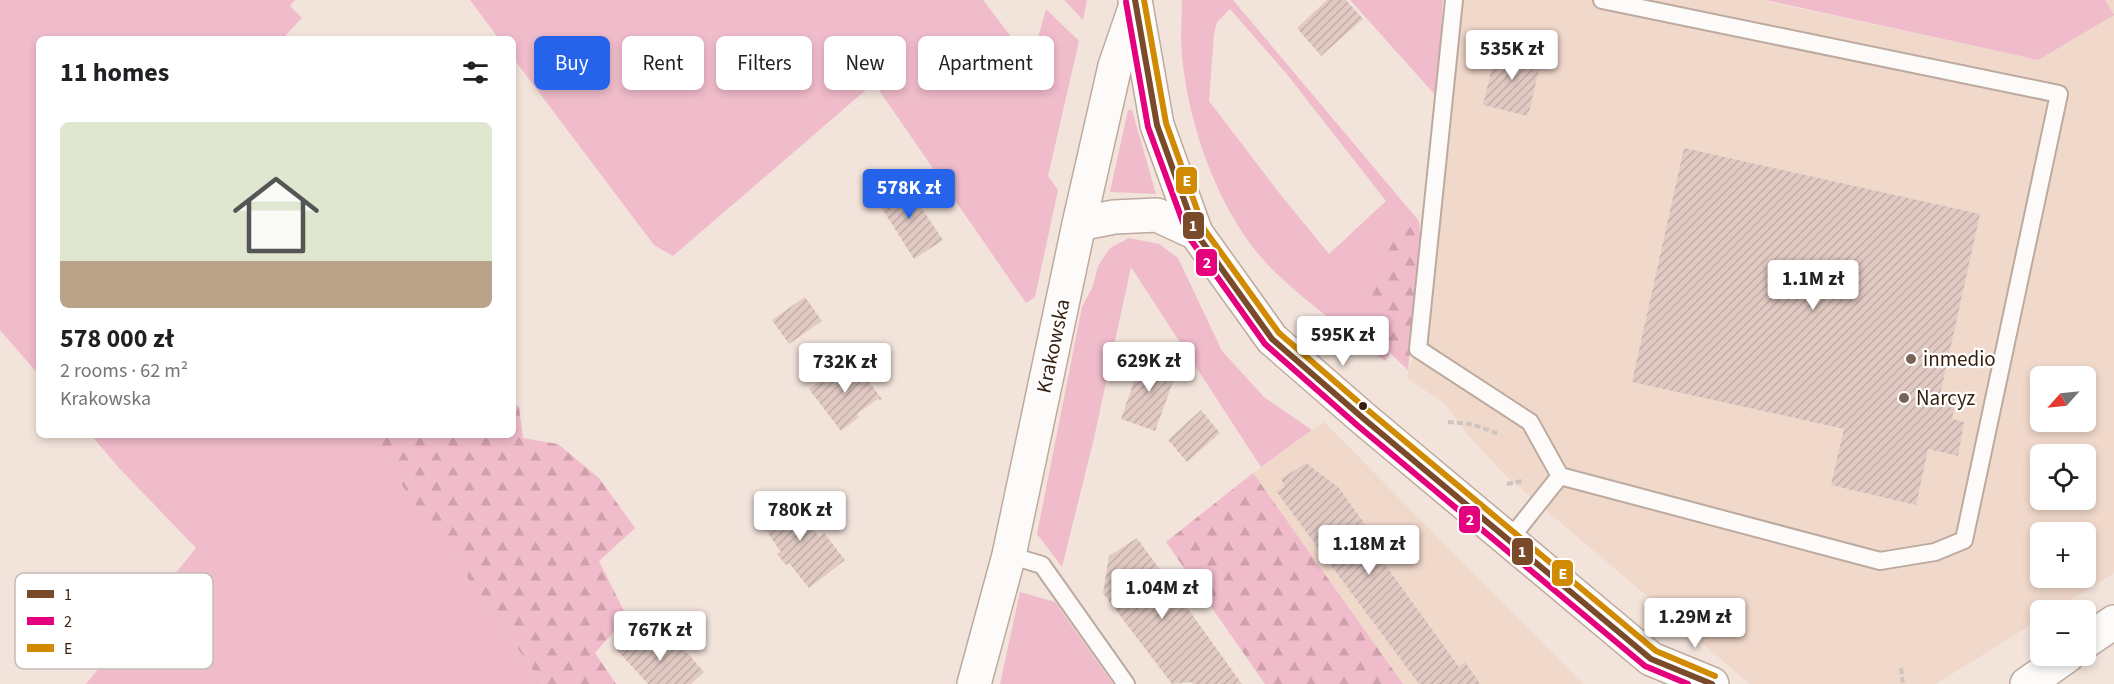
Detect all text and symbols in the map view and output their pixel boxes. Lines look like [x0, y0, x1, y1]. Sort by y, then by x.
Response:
pin: 535K zł [1457, 30, 1567, 81]
text: 535K zł [1480, 35, 1544, 63]
chip: Buy [534, 36, 610, 90]
chip: Rent [622, 36, 704, 90]
chip: Filters [716, 36, 812, 90]
chip: New [824, 36, 906, 90]
chip: Apartment [918, 36, 1054, 90]
text: 11 homes [60, 54, 169, 91]
icon: filters [459, 56, 492, 89]
icon: home [222, 161, 330, 269]
line badge: E [1175, 166, 1198, 195]
pin: 578K zł [854, 169, 964, 220]
text: E [1183, 170, 1191, 192]
text: 578K zł [877, 174, 941, 202]
line badge: 1 [1182, 211, 1205, 240]
text: 1 [1189, 215, 1197, 237]
line badge: 2 [1195, 248, 1218, 277]
text: 2 [1203, 252, 1211, 274]
pin: 1.1M zł [1758, 260, 1868, 311]
text: 1.1M zł [1782, 265, 1844, 293]
street label: Krakowska [1028, 296, 1078, 396]
pin: 595K zł [1288, 316, 1398, 367]
text: 578 000 zł [60, 320, 174, 357]
text: 595K zł [1311, 321, 1375, 349]
pin: 629K zł [1094, 342, 1204, 393]
pin: 732K zł [790, 343, 900, 394]
place label: inmedio [1923, 344, 1996, 374]
text: 629K zł [1117, 347, 1181, 375]
text: 732K zł [813, 348, 877, 376]
marker: inmedio [1904, 352, 1918, 366]
text: 2 rooms · 62 m² [60, 357, 188, 385]
north arrow [2030, 366, 2096, 432]
map controls [2030, 366, 2096, 666]
place label: Narcyz [1916, 383, 1975, 413]
text: Krakowska [60, 385, 151, 413]
marker: Narcyz [1897, 391, 1911, 405]
unlabelled marker [1357, 400, 1369, 412]
button: locate [2030, 444, 2096, 510]
pin: 780K zł [745, 491, 855, 542]
text: 780K zł [768, 496, 832, 524]
line badge: 2 [1458, 505, 1481, 534]
text: 2 [1466, 509, 1474, 531]
button: + [2030, 522, 2096, 588]
pin: 1.18M zł [1307, 525, 1431, 576]
text: 1.18M zł [1332, 530, 1406, 558]
line badge: 1 [1511, 537, 1534, 566]
text: 1 [1518, 541, 1526, 563]
line badge: E [1551, 559, 1574, 587]
text: E [1559, 563, 1567, 585]
pin: 1.04M zł [1100, 569, 1224, 620]
legend [15, 573, 213, 669]
text: 1.04M zł [1125, 574, 1199, 602]
text: 1 [64, 584, 72, 606]
pin: 1.29M zł [1633, 598, 1757, 649]
button: − [2030, 600, 2096, 666]
text: 1.29M zł [1658, 603, 1732, 631]
text: 2 [64, 611, 72, 633]
pin: 767K zł [605, 611, 715, 662]
text: 767K zł [628, 616, 692, 644]
text: E [64, 638, 72, 660]

